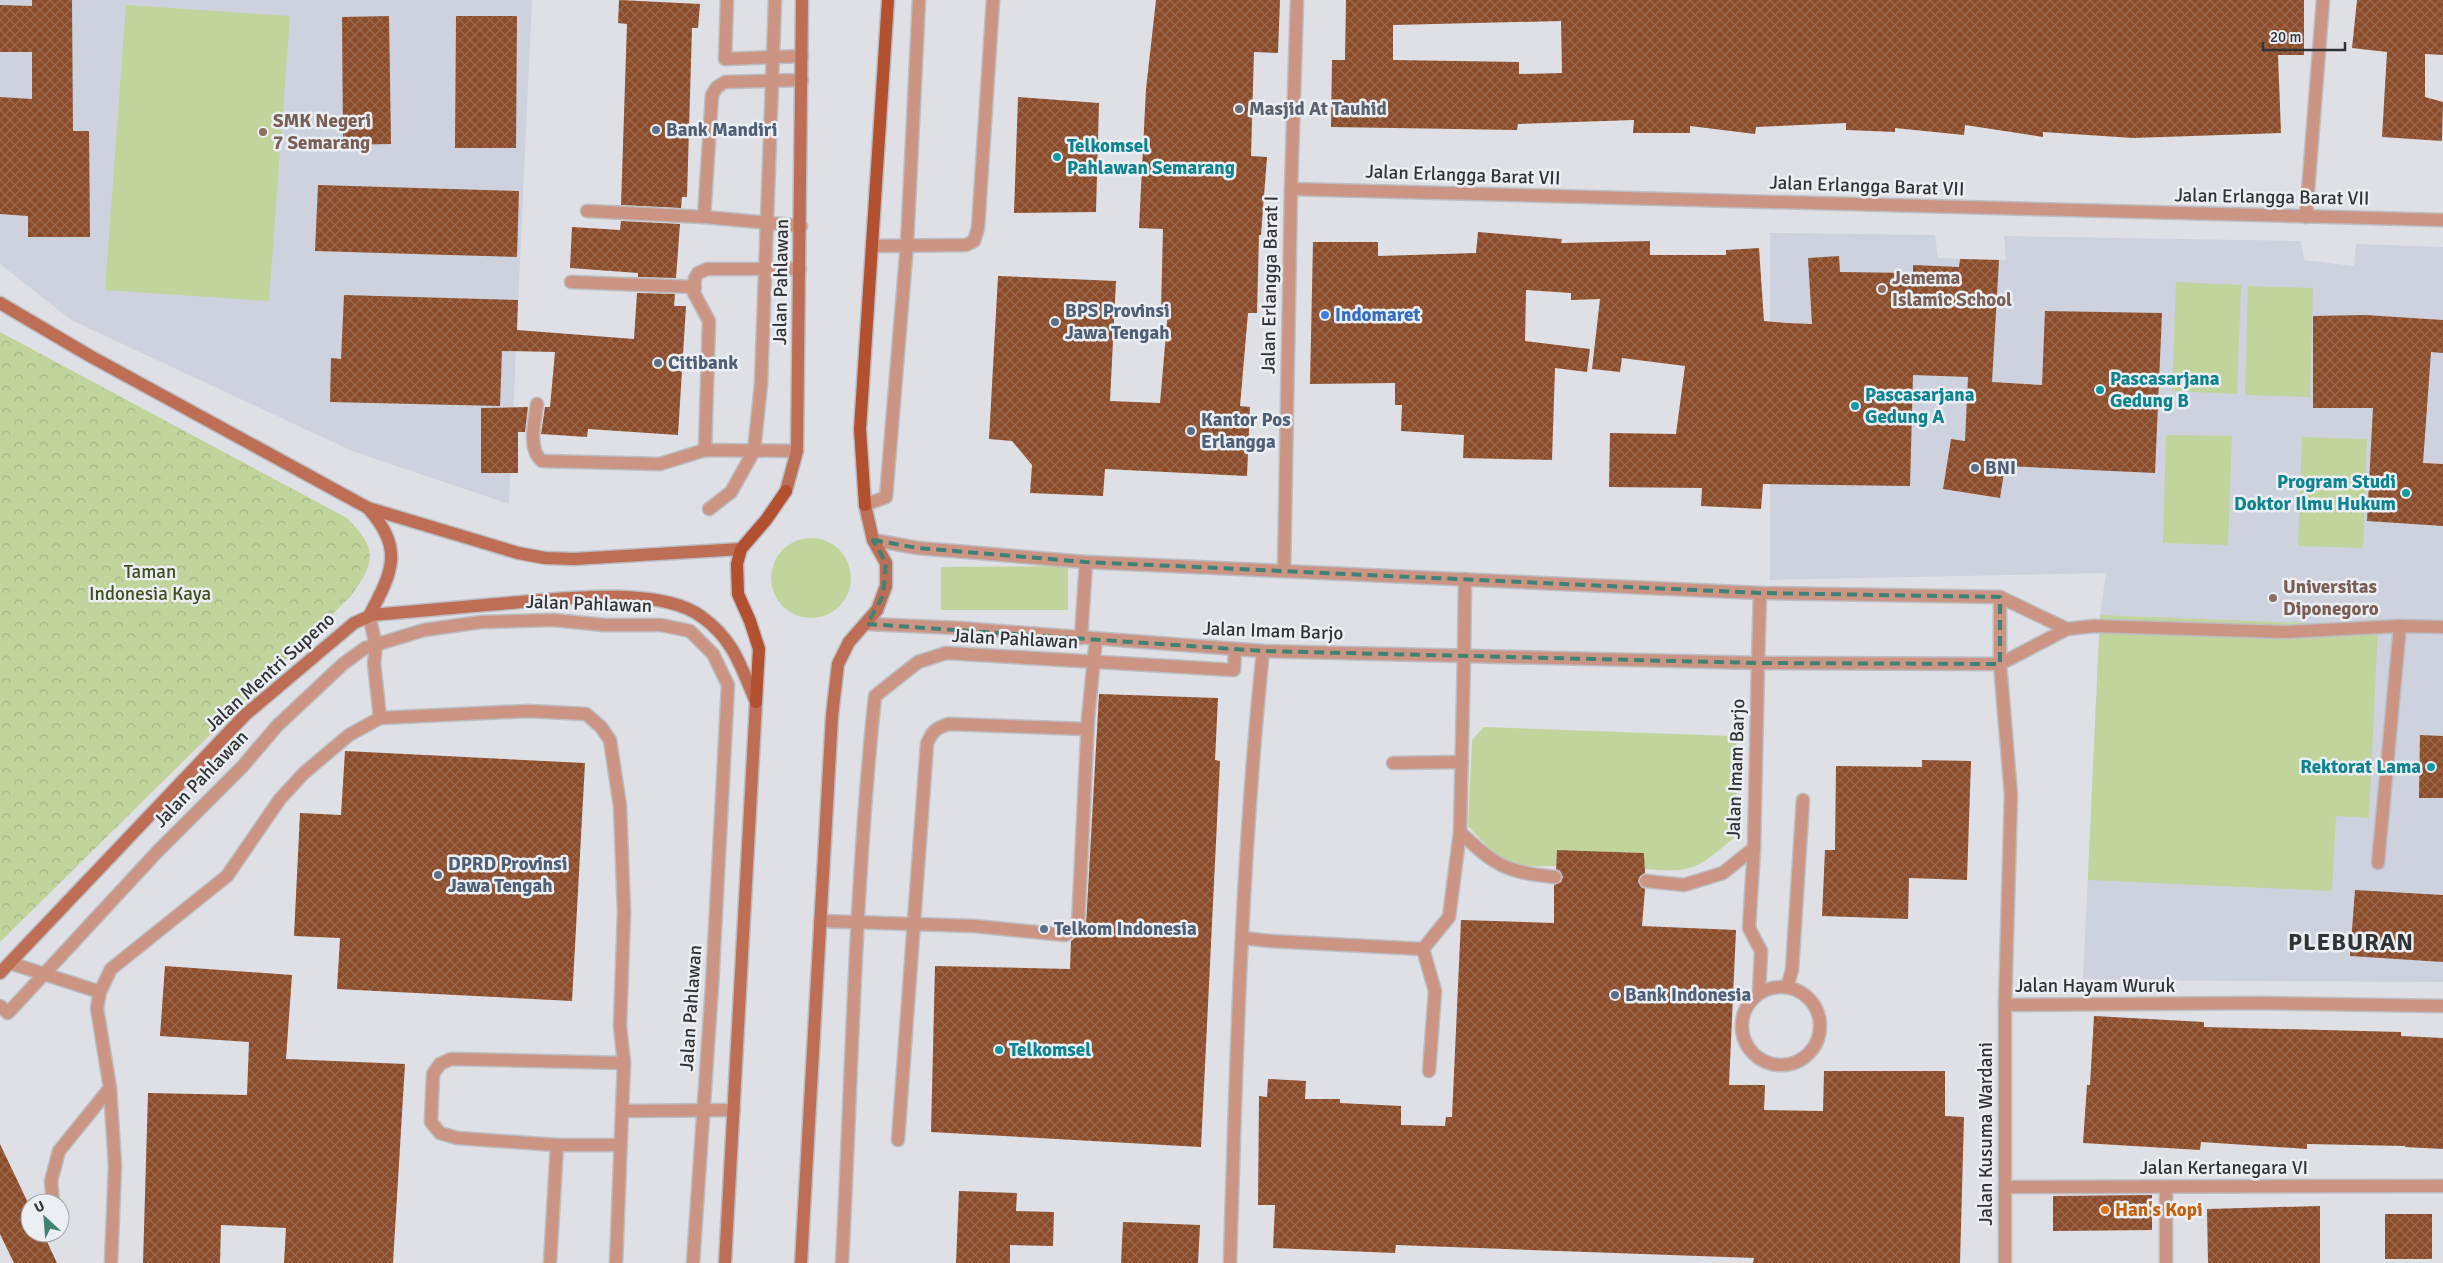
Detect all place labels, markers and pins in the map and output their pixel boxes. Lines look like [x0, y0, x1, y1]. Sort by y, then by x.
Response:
place label: Masjid At Tauhid [1249, 97, 1387, 121]
marker: Masjid At Tauhid [1233, 103, 1245, 115]
place label: SMK Negeri 7 Semarang [273, 109, 371, 155]
place label: Bank Mandiri [666, 118, 777, 142]
marker: Bank Mandiri [650, 124, 662, 136]
marker: SMK Negeri 7 Semarang [257, 126, 269, 138]
place label: Telkomsel Pahlawan Semarang [1067, 134, 1235, 180]
marker: Telkomsel Pahlawan Semarang [1051, 151, 1063, 163]
place label: Jemema Islamic School [1892, 266, 2012, 312]
marker: Jemema Islamic School [1876, 283, 1888, 295]
place label: BPS Provinsi Jawa Tengah [1065, 299, 1170, 345]
place label: Indomaret [1335, 303, 1420, 327]
marker: Indomaret [1319, 309, 1331, 321]
marker: BPS Provinsi Jawa Tengah [1049, 316, 1061, 328]
place label: Citibank [668, 351, 738, 375]
marker: Citibank [652, 357, 664, 369]
place label: Pascasarjana Gedung B [2110, 367, 2220, 413]
place label: Pascasarjana Gedung A [1865, 383, 1975, 429]
marker: Pascasarjana Gedung B [2094, 384, 2106, 396]
marker: Pascasarjana Gedung A [1849, 400, 1861, 412]
place label: Kantor Pos Erlangga [1201, 408, 1291, 454]
marker: Kantor Pos Erlangga [1185, 425, 1197, 437]
place label: BNI [1985, 456, 2016, 480]
marker: BNI [1969, 462, 1981, 474]
place label: Program Studi Doktor Ilmu Hukum [2234, 470, 2396, 516]
marker: Program Studi Doktor Ilmu Hukum [2400, 487, 2412, 499]
place label: Universitas Diponegoro [2283, 575, 2379, 621]
marker: Universitas Diponegoro [2267, 592, 2279, 604]
place label: Rektorat Lama [2300, 755, 2421, 779]
marker: Rektorat Lama [2425, 761, 2437, 773]
place label: DPRD Provinsi Jawa Tengah [448, 852, 567, 898]
marker: DPRD Provinsi Jawa Tengah [432, 869, 444, 881]
place label: Telkom Indonesia [1054, 917, 1197, 941]
marker: Telkom Indonesia [1038, 923, 1050, 935]
place label: Bank Indonesia [1625, 983, 1751, 1007]
marker: Bank Indonesia [1609, 989, 1621, 1001]
place label: Telkomsel [1009, 1038, 1091, 1062]
marker: Telkomsel [993, 1044, 1005, 1056]
place label: Han's Kopi [2115, 1198, 2203, 1222]
marker: Han's Kopi [2099, 1204, 2111, 1216]

